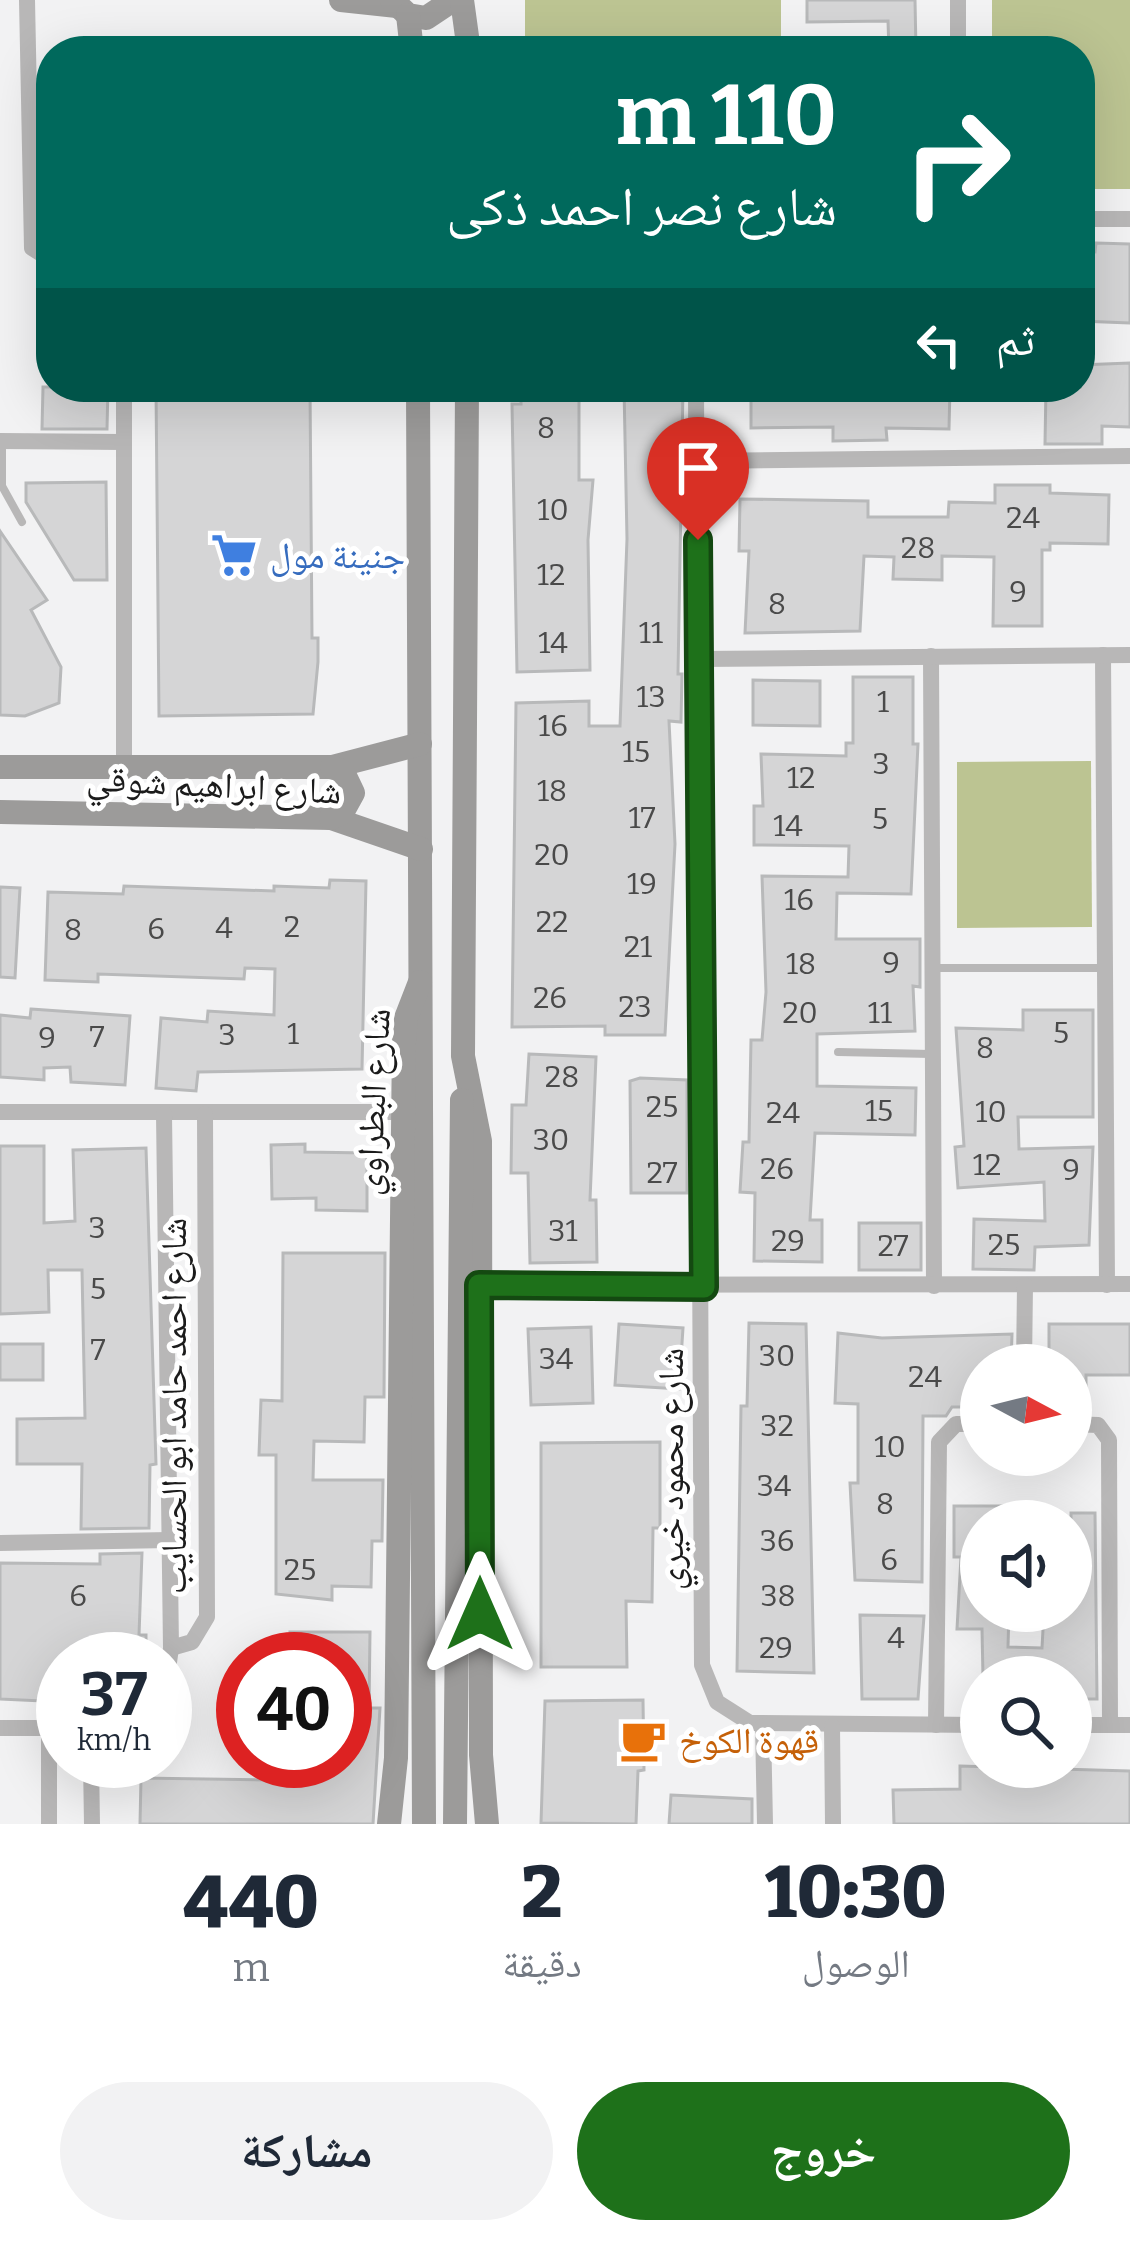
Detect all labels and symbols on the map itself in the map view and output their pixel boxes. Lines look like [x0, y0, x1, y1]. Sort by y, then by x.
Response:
house number: 8 [537, 410, 555, 446]
pin [647, 417, 749, 540]
house number: 10 [537, 492, 569, 528]
house number: 24 [1006, 500, 1040, 536]
supermarket icon: جنينة مول [209, 530, 259, 580]
house number: 28 [901, 530, 935, 566]
place label: جنينة مول [270, 534, 405, 578]
house number: 12 [537, 557, 565, 593]
house number: 9 [1009, 574, 1027, 610]
house number: 8 [768, 586, 786, 622]
house number: 11 [639, 615, 663, 651]
house number: 14 [538, 625, 568, 661]
house number: 13 [636, 679, 666, 715]
house number: 1 [877, 684, 889, 720]
house number: 16 [538, 708, 568, 744]
house number: 15 [622, 734, 650, 770]
house number: 3 [872, 746, 890, 782]
street label: شارع ابراهيم شوقي [85, 756, 342, 820]
house number: 12 [787, 760, 815, 796]
house number: 18 [537, 773, 567, 809]
house number: 17 [629, 800, 655, 836]
house number: 5 [872, 801, 888, 837]
house number: 14 [773, 808, 803, 844]
house number: 20 [534, 837, 570, 873]
house number: 19 [627, 866, 657, 902]
house number: 16 [784, 882, 814, 918]
house number: 22 [536, 904, 568, 940]
house number: 2 [284, 909, 300, 945]
house number: 4 [215, 910, 233, 946]
house number: 6 [147, 911, 165, 947]
house number: 8 [64, 912, 82, 948]
house number: 21 [624, 929, 652, 965]
house number: 9 [882, 945, 900, 981]
house number: 18 [786, 946, 816, 982]
house number: 26 [533, 980, 567, 1016]
house number: 23 [618, 989, 652, 1025]
house number: 20 [782, 995, 818, 1031]
house number: 11 [868, 995, 892, 1031]
street label: شارع البطراوي [346, 1007, 406, 1197]
house number: 5 [1053, 1015, 1069, 1051]
house number: 1 [287, 1016, 299, 1052]
house number: 3 [218, 1017, 236, 1053]
house number: 7 [89, 1019, 105, 1055]
house number: 9 [38, 1020, 56, 1056]
house number: 8 [976, 1030, 994, 1066]
house number: 28 [545, 1059, 579, 1095]
house number: 25 [646, 1089, 678, 1125]
house number: 15 [865, 1093, 893, 1129]
house number: 10 [975, 1094, 1007, 1130]
house number: 24 [766, 1095, 800, 1131]
house number: 30 [533, 1122, 569, 1158]
house number: 12 [973, 1147, 1001, 1183]
house number: 26 [760, 1151, 794, 1187]
house number: 9 [1062, 1152, 1080, 1188]
house number: 27 [646, 1155, 678, 1191]
house number: 3 [88, 1210, 106, 1246]
house number: 31 [548, 1213, 578, 1249]
street label: شارع احمد حامد ابو الحسايب [152, 1218, 196, 1594]
house number: 29 [771, 1223, 805, 1259]
house number: 25 [988, 1227, 1020, 1263]
house number: 27 [877, 1228, 909, 1264]
house number: 5 [90, 1271, 106, 1307]
house number: 7 [90, 1332, 106, 1368]
house number: 30 [759, 1338, 795, 1374]
house number: 34 [539, 1341, 574, 1377]
north arrow [960, 1344, 1092, 1476]
street label: شارع محمود خيري [649, 1348, 699, 1590]
house number: 24 [908, 1359, 942, 1395]
house number: 32 [760, 1408, 794, 1444]
house number: 10 [874, 1429, 906, 1465]
house number: 34 [757, 1468, 792, 1504]
house number: 8 [876, 1486, 894, 1522]
house number: 36 [760, 1523, 794, 1559]
house number: 6 [880, 1542, 898, 1578]
position arrow [417, 1551, 543, 1677]
house number: 25 [284, 1552, 316, 1588]
house number: 6 [69, 1578, 87, 1614]
house number: 38 [760, 1578, 796, 1614]
house number: 4 [887, 1620, 905, 1656]
house number: 29 [759, 1630, 793, 1666]
speed limit sign: 40 [216, 1632, 372, 1788]
cafe icon: قهوة الكوخ [618, 1715, 668, 1765]
place label: قهوة الكوخ [679, 1719, 819, 1763]

